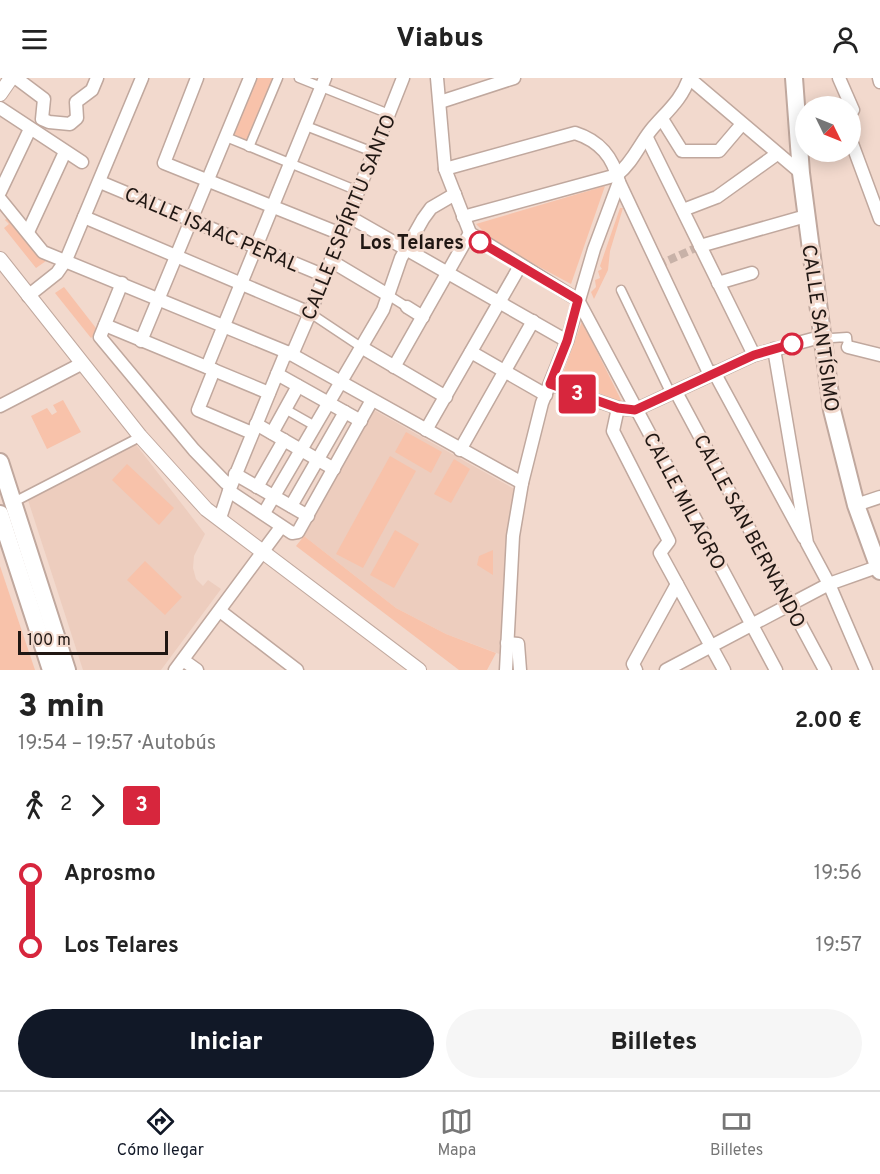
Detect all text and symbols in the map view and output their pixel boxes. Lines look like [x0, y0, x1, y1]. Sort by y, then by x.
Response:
text: Viabus [396, 22, 484, 56]
icon: menu [18, 23, 51, 56]
icon: person [829, 23, 862, 56]
north arrow [795, 96, 861, 162]
map controls [795, 96, 861, 162]
street label: CALLE ESPÍRITU SANTO [295, 110, 403, 324]
street label: CALLE ISAAC PERAL [120, 182, 303, 279]
place label: Los Telares [360, 231, 464, 257]
marker: Los Telares [469, 231, 491, 253]
street label: CALLE SANTÍSIMO [794, 243, 846, 414]
unlabelled marker [781, 333, 803, 355]
line badge: 3 [558, 374, 596, 414]
text: 3 [571, 381, 583, 408]
street label: CALLE MILAGRO [636, 429, 730, 575]
street label: CALLE SAN BERNANDO [686, 431, 810, 633]
scale bar [18, 628, 168, 656]
text: 100 m [27, 631, 71, 651]
text: 3 min [18, 687, 105, 729]
text: 2.00 € [795, 708, 862, 735]
text: 19:54 – 19:57 · Autobús [18, 731, 216, 757]
icon: walk [18, 789, 51, 822]
icon: forward [81, 789, 114, 822]
text: 2 [60, 792, 72, 818]
text: 3 [135, 792, 148, 819]
text: Aprosmo [64, 861, 156, 888]
text: 19:56 [814, 861, 862, 887]
text: Los Telares [64, 933, 179, 960]
text: 19:57 [815, 933, 862, 959]
button: Iniciar [18, 1009, 434, 1078]
button: Billetes [446, 1009, 862, 1078]
tab: Cómo llegar [117, 1105, 204, 1161]
tab: Mapa [438, 1105, 476, 1161]
tab: Billetes [710, 1105, 763, 1161]

